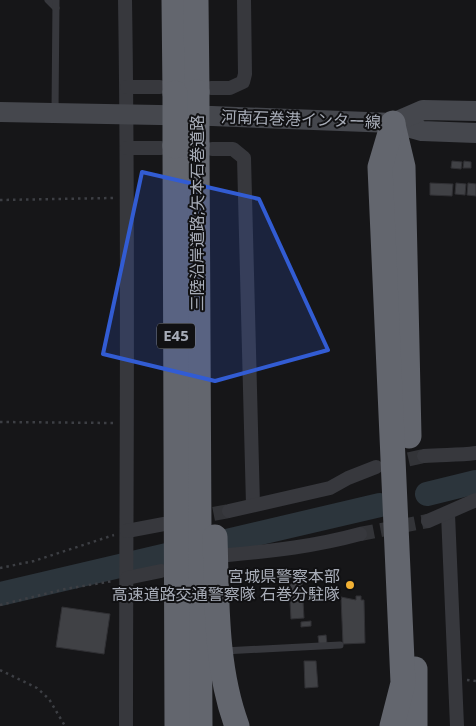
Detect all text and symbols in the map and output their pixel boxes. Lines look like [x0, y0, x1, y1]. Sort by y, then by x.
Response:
street label: 河南石巻港インター線 [221, 105, 381, 133]
street label: 三陸沿岸道路;矢本石巻道路 [186, 115, 208, 311]
road number: E45 [157, 324, 195, 348]
place label: 宮城県警察本部 高速道路交通警察隊 石巻分駐隊 [112, 565, 340, 605]
marker: 宮城県警察本部 高速道路交通警察隊 石巻分駐隊 [344, 579, 356, 591]

